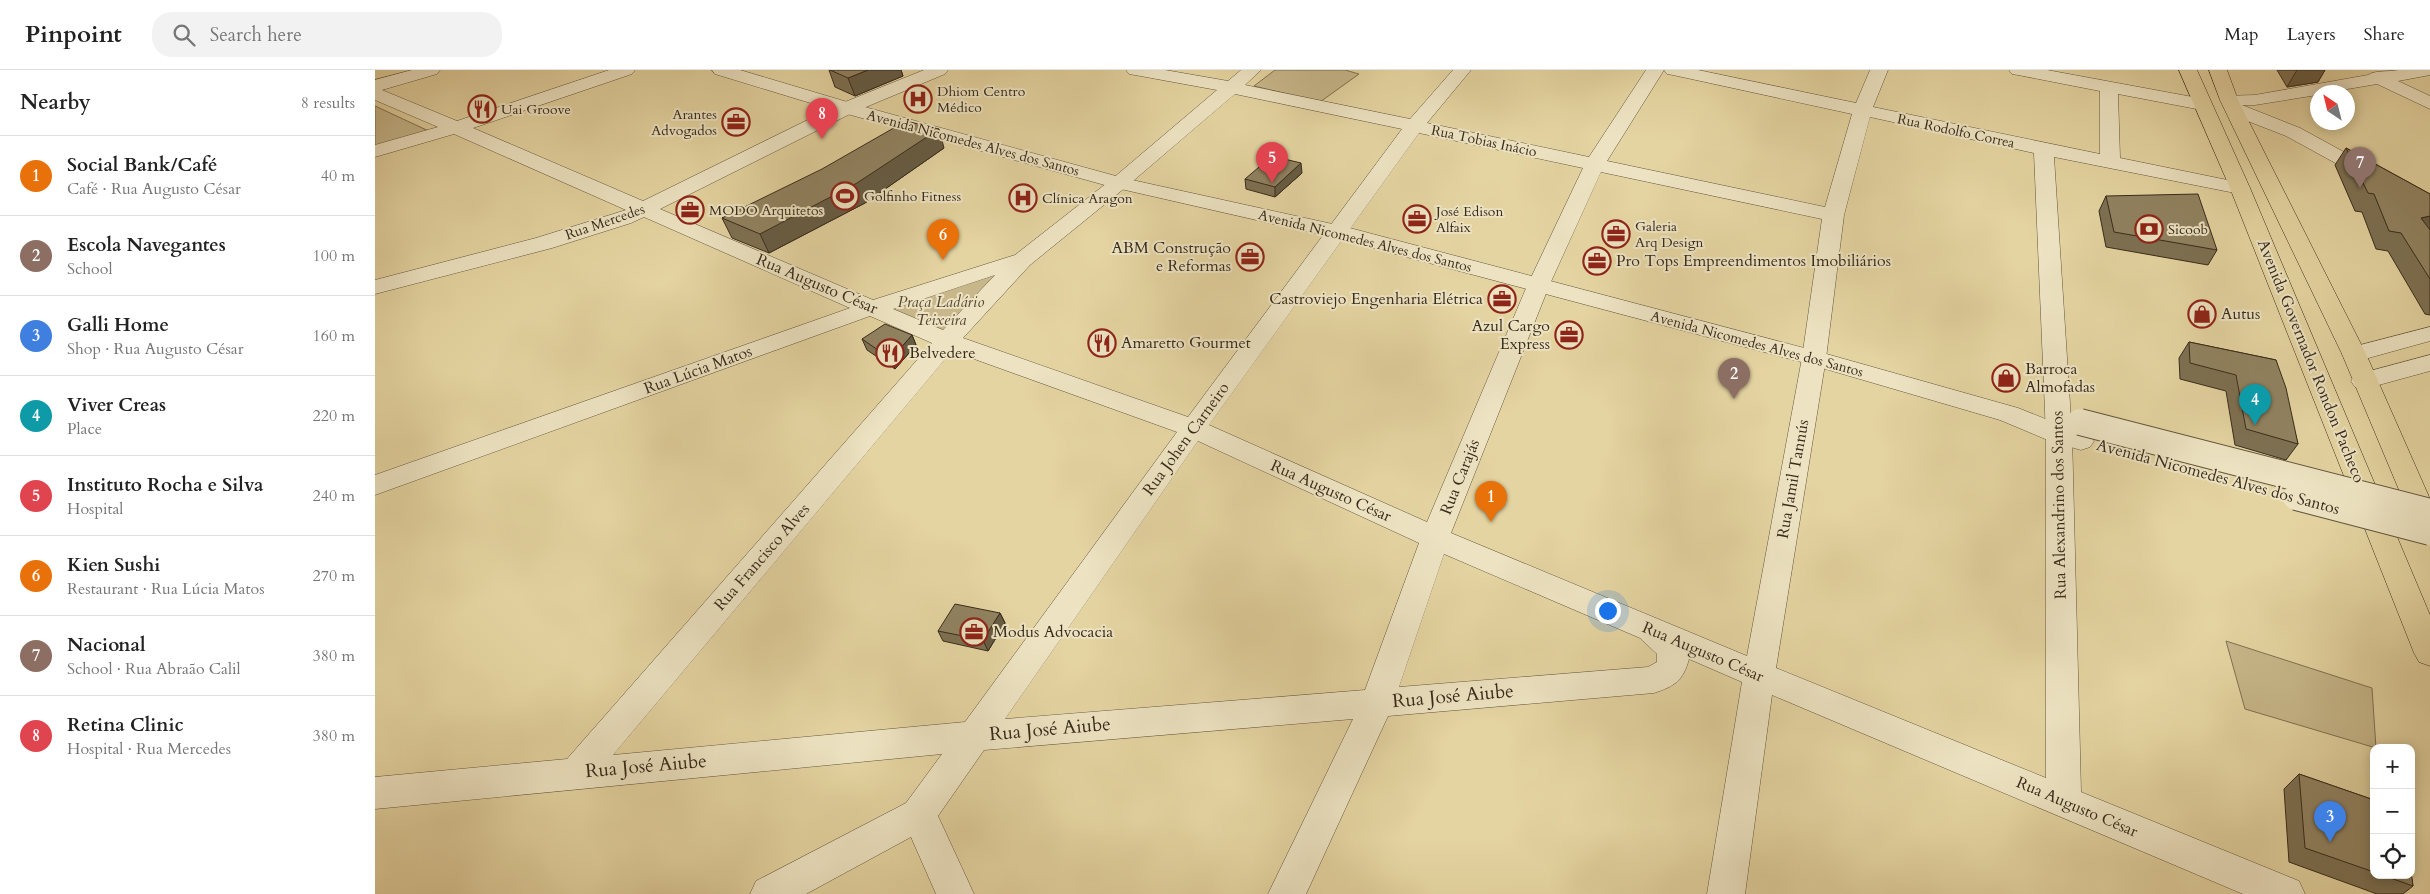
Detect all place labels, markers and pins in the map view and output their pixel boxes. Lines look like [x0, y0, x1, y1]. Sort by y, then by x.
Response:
place label: Dhiom Centro Médico [937, 82, 1026, 117]
hospital icon: Dhiom Centro Médico [903, 84, 933, 114]
restaurant icon: Uai Groove [467, 94, 497, 124]
pin: 8 [806, 98, 838, 139]
place label: Uai Groove [501, 100, 571, 119]
place label: Arantes Advogados [651, 105, 717, 140]
office icon: Arantes Advogados [721, 107, 751, 137]
pin: 5 [1256, 142, 1288, 183]
pin: 7 [2344, 147, 2376, 188]
sports icon: Golfinho Fitness [830, 181, 860, 211]
hospital icon: Clínica Aragon [1008, 183, 1038, 213]
place label: Golfinho Fitness [864, 187, 961, 206]
place label: Clínica Aragon [1042, 189, 1133, 208]
office icon: MODO Arquitetos [675, 195, 705, 225]
place label: MODO Arquitetos [709, 201, 823, 220]
place label: José Edison Alfaix [1434, 202, 1503, 237]
office icon: José Edison Alfaix [1402, 204, 1432, 234]
bank icon: Sicoob [2134, 214, 2164, 244]
place label: Galeria Arq Design [1635, 217, 1704, 252]
pin: 6 [927, 219, 959, 260]
office icon: Galeria Arq Design [1601, 219, 1631, 249]
place label: Sicoob [2168, 220, 2208, 239]
place label: ABM Construção e Reformas [1111, 237, 1231, 277]
office icon: ABM Construção e Reformas [1235, 242, 1265, 272]
office icon: Pro Tops Empreendimentos Imobiliários [1582, 246, 1612, 276]
place label: Pro Tops Empreendimentos Imobiliários [1616, 250, 1891, 272]
office icon: Castroviejo Engenharia Elétrica [1487, 284, 1517, 314]
place label: Castroviejo Engenharia Elétrica [1269, 288, 1483, 310]
shop icon: Autus [2187, 299, 2217, 329]
place label: Autus [2221, 303, 2260, 325]
place label: Azul Cargo Express [1472, 315, 1550, 355]
office icon: Azul Cargo Express [1554, 320, 1584, 350]
restaurant icon: Amaretto Gourmet [1087, 328, 1117, 358]
place label: Amaretto Gourmet [1121, 332, 1251, 354]
restaurant icon: Belvedere [875, 338, 905, 368]
place label: Belvedere [909, 342, 975, 364]
pin: 2 [1718, 358, 1750, 399]
place label: Barroca Almofadas [2025, 358, 2095, 398]
shop icon: Barroca Almofadas [1991, 363, 2021, 393]
pin: 4 [2239, 384, 2271, 425]
pin: 1 [1475, 481, 1507, 522]
office icon: Modus Advocacia [959, 617, 989, 647]
place label: Modus Advocacia [993, 621, 1113, 643]
pin: 3 [2314, 801, 2346, 842]

